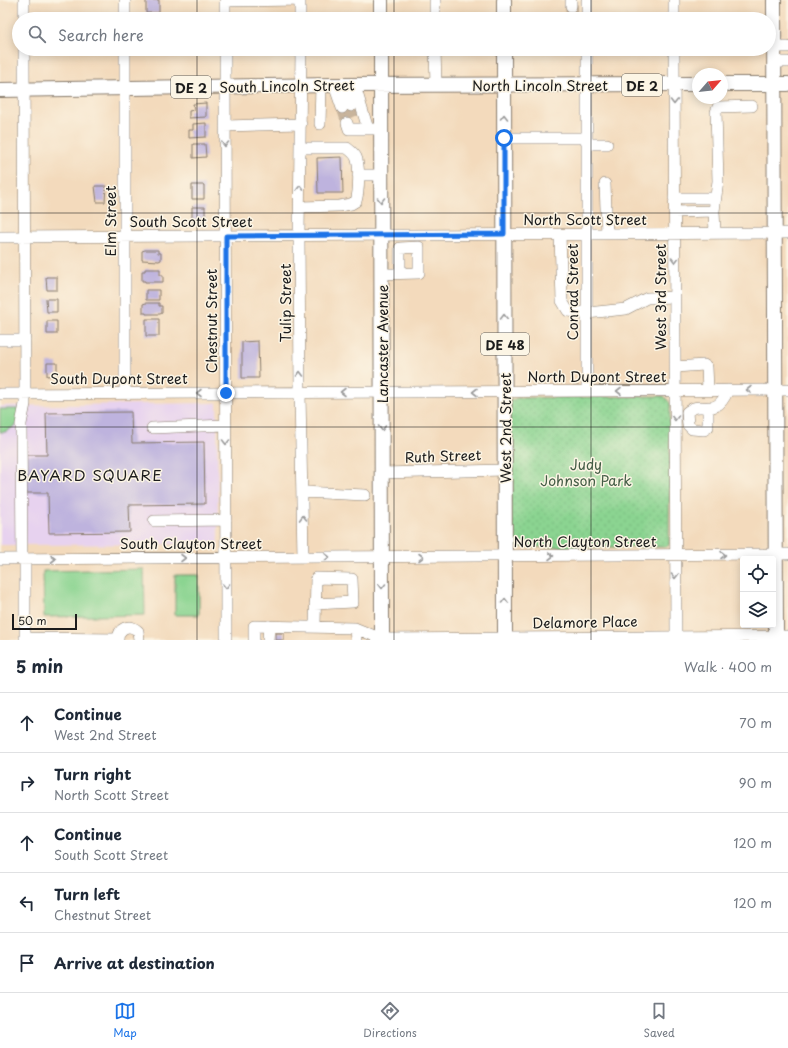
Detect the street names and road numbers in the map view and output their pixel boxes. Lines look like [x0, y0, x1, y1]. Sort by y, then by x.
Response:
street label: South Lincoln Street [219, 74, 355, 98]
road number: DE 2 [622, 74, 662, 96]
street label: North Lincoln Street [472, 75, 608, 96]
road number: DE 2 [171, 76, 211, 98]
street label: Elm Street [100, 185, 121, 256]
street label: North Scott Street [523, 209, 647, 230]
street label: South Scott Street [130, 211, 253, 232]
street label: Conrad Street [562, 243, 583, 341]
street label: West 3rd Street [650, 243, 671, 350]
street label: Tulip Street [275, 263, 296, 343]
street label: Chestnut Street [201, 268, 222, 373]
street label: Lancaster Avenue [372, 284, 393, 403]
road number: DE 48 [481, 333, 529, 355]
street label: North Dupont Street [528, 366, 667, 387]
street label: South Dupont Street [50, 368, 188, 389]
street label: West 2nd Street [495, 372, 516, 483]
street label: Ruth Street [404, 444, 482, 468]
street label: North Clayton Street [514, 531, 657, 552]
street label: South Clayton Street [120, 533, 262, 554]
street label: Delamore Place [532, 611, 638, 633]

